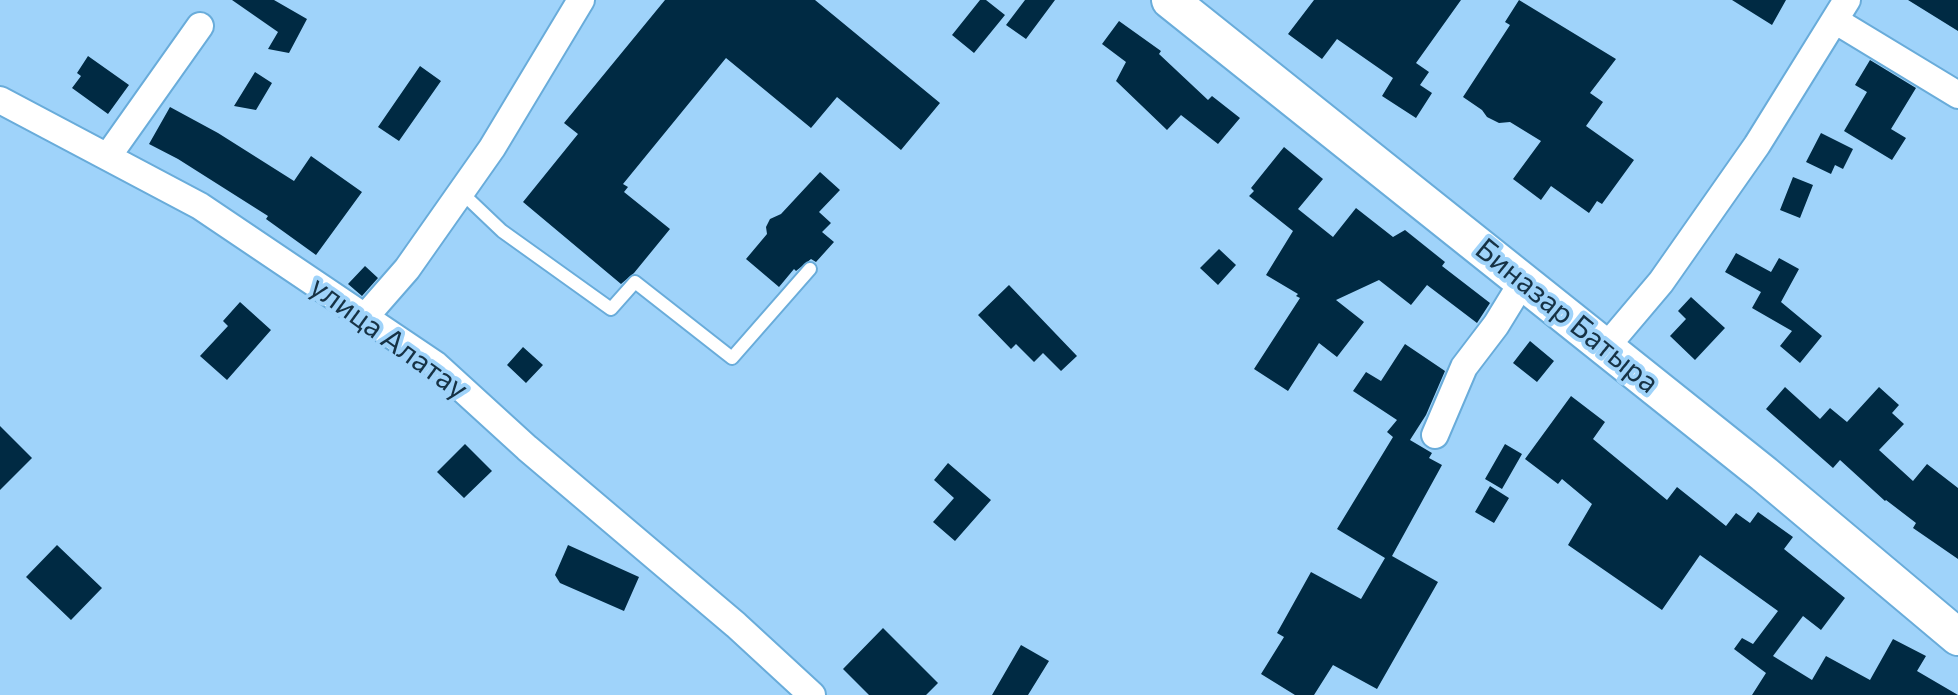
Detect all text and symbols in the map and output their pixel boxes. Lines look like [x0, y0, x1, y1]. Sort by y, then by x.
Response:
street label: Биназар Батыра [1468, 231, 1666, 401]
street label: улица Алатау [303, 269, 475, 407]

